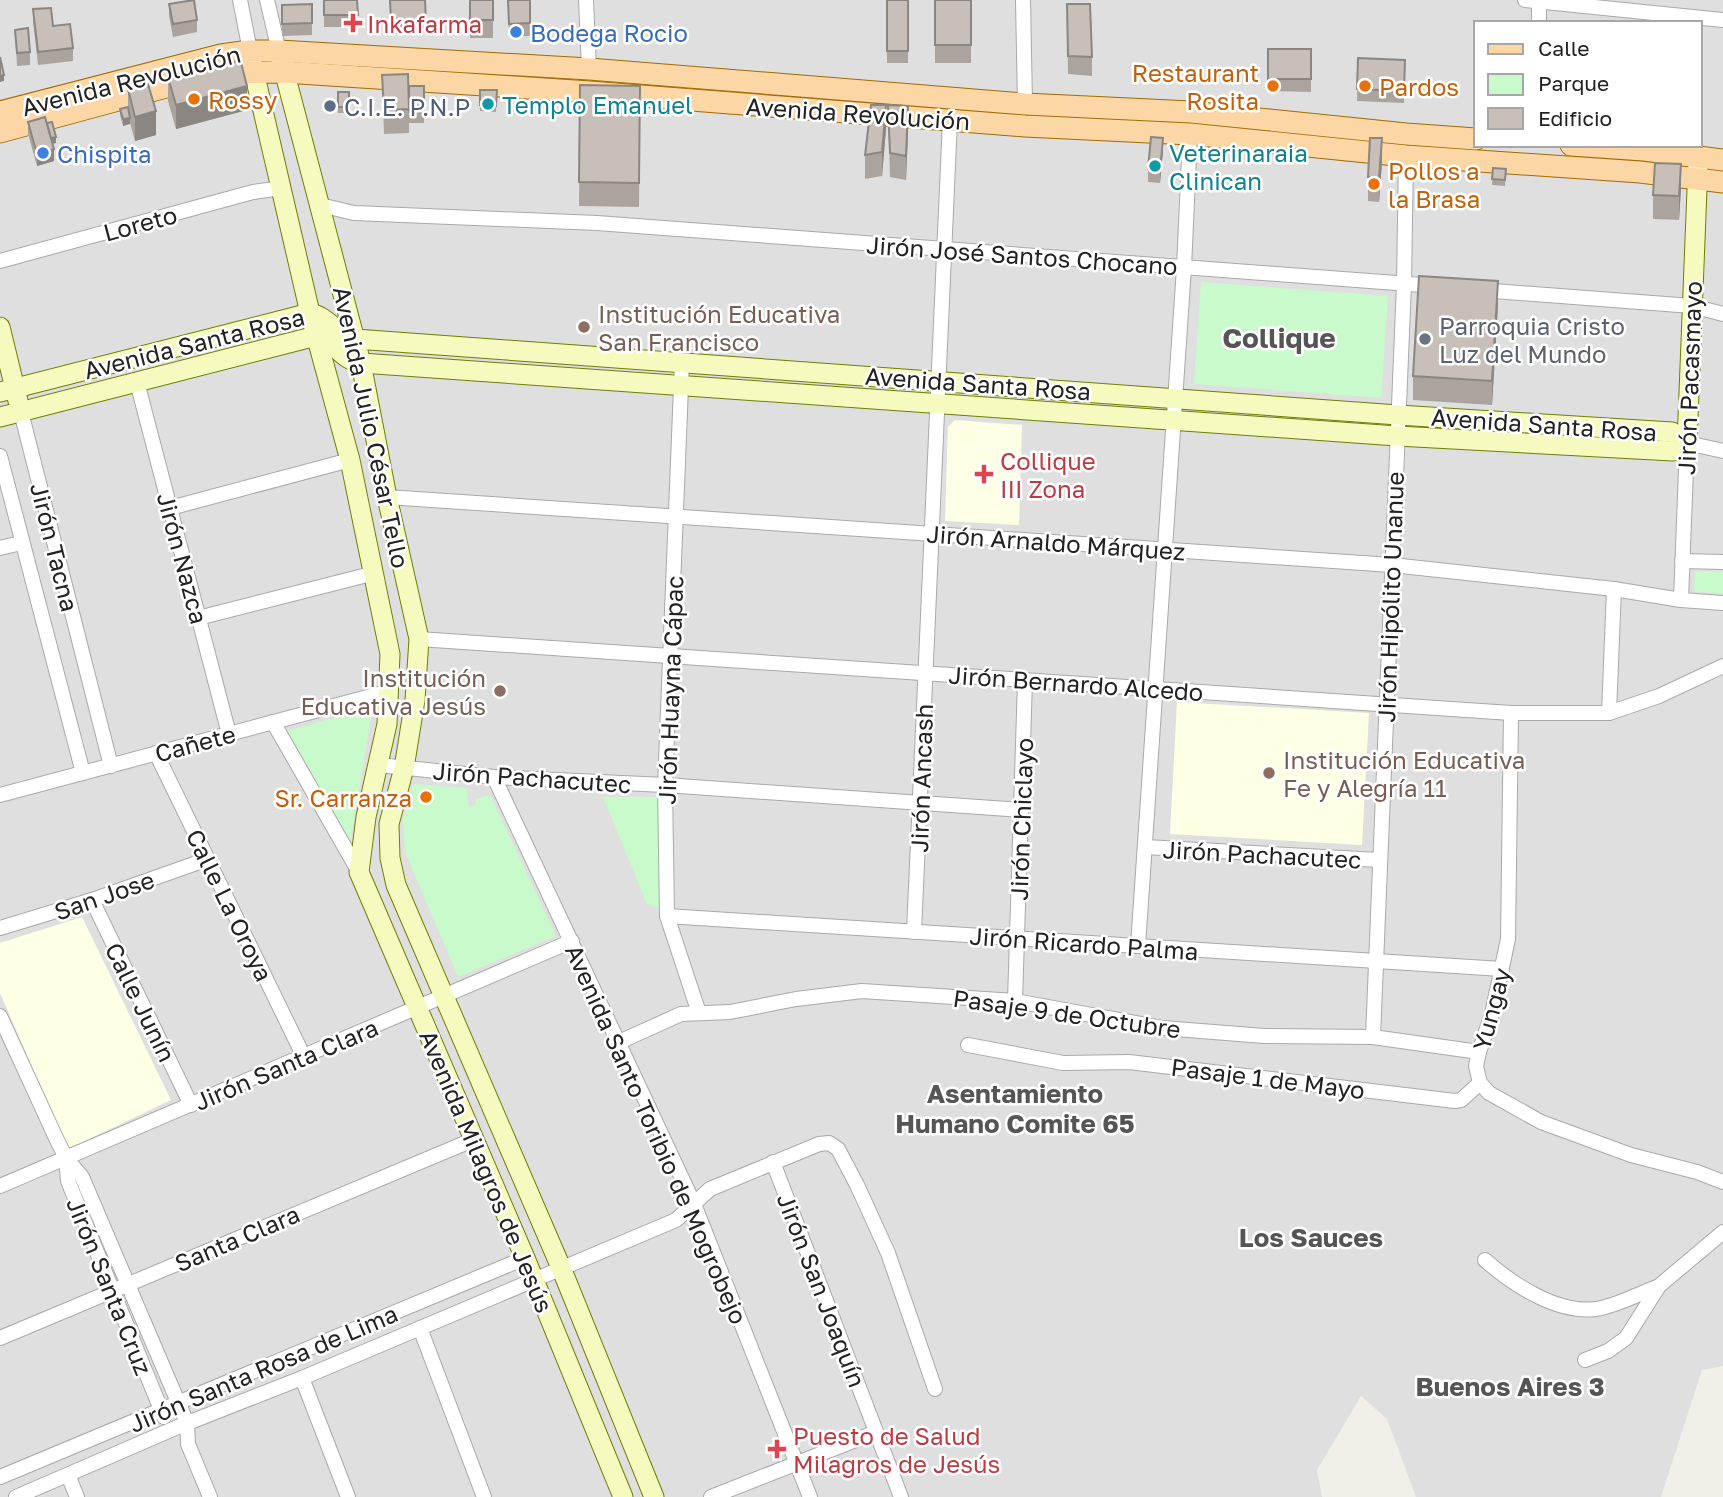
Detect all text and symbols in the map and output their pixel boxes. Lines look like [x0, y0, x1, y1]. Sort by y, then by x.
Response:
place label: Inkafarma [367, 9, 482, 38]
marker: Inkafarma [345, 15, 361, 31]
place label: Bodega Rocio [530, 18, 688, 47]
legend [1474, 21, 1702, 147]
marker: Bodega Rocio [508, 24, 524, 40]
text: Calle [1538, 35, 1590, 61]
street label: Avenida Revolución [18, 39, 244, 121]
place label: Restaurant Rosita [1132, 58, 1259, 115]
text: Parque [1538, 70, 1609, 96]
place label: Pardos [1379, 72, 1459, 101]
marker: Restaurant Rosita [1265, 78, 1281, 94]
marker: Pardos [1357, 78, 1373, 94]
place label: Rossy [208, 85, 277, 114]
place label: Templo Emanuel [502, 90, 693, 119]
marker: Rossy [186, 91, 202, 107]
street label: Avenida Revolución [745, 91, 971, 135]
place label: C.I.E. P.N.P [344, 92, 470, 121]
marker: Templo Emanuel [480, 96, 496, 112]
marker: C.I.E. P.N.P [322, 98, 338, 114]
text: Edificio [1538, 105, 1612, 131]
place label: Veterinaraia Clinican [1169, 138, 1308, 195]
place label: Chispita [57, 139, 152, 168]
marker: Chispita [35, 145, 51, 161]
place label: Pollos a la Brasa [1388, 156, 1480, 213]
marker: Veterinaraia Clinican [1147, 158, 1163, 174]
marker: Pollos a la Brasa [1366, 176, 1382, 192]
street label: Loreto [100, 199, 180, 247]
street label: Jirón José Santos Chocano [865, 230, 1179, 280]
street label: Jirón Pacasmayo [1671, 280, 1707, 476]
street label: Avenida Julio César Tello [328, 283, 416, 571]
place label: Institución Educativa San Francisco [598, 299, 840, 356]
street label: Avenida Santa Rosa [81, 302, 307, 384]
place label: Parroquia Cristo Luz del Mundo [1439, 311, 1625, 368]
marker: Institución Educativa San Francisco [576, 319, 592, 335]
district label: Collique [1222, 321, 1336, 354]
marker: Parroquia Cristo Luz del Mundo [1417, 331, 1433, 347]
street label: Avenida Santa Rosa [864, 361, 1092, 405]
street label: Avenida Santa Rosa [1430, 402, 1658, 446]
place label: Collique III Zona [1000, 446, 1096, 503]
marker: Collique III Zona [974, 464, 994, 484]
street label: Jirón Hipólito Unanue [1371, 471, 1409, 723]
street label: Jirón Tacna [25, 480, 85, 614]
street label: Jirón Nazca [152, 489, 214, 627]
street label: Jirón Arnaldo Márquez [926, 518, 1186, 566]
street label: Jirón Huayna Cápac [652, 575, 688, 805]
street label: Jirón Bernardo Alcedo [948, 660, 1204, 706]
place label: Institución Educativa Jesús [300, 663, 486, 720]
marker: Institución Educativa Jesús [492, 683, 508, 699]
street label: Jirón Ancash [904, 703, 938, 853]
street label: Cañete [152, 718, 238, 768]
street label: Jirón Chiclayo [1004, 737, 1038, 901]
place label: Institución Educativa Fe y Alegría 11 [1283, 745, 1525, 802]
street label: Jirón Pachacutec [432, 756, 632, 798]
marker: Institución Educativa Fe y Alegría 11 [1261, 765, 1277, 781]
place label: Sr. Carranza [274, 783, 412, 812]
marker: Sr. Carranza [418, 789, 434, 805]
street label: Calle La Oroya [181, 824, 279, 986]
street label: Jirón Pachacutec [1162, 834, 1362, 874]
street label: San Jose [50, 864, 158, 926]
street label: Jirón Ricardo Palma [969, 921, 1199, 965]
street label: Calle Junín [100, 938, 182, 1066]
street label: Avenida Santo Toribio de Mogrobejo [560, 940, 754, 1328]
street label: Yungay [1466, 964, 1516, 1054]
street label: Pasaje 9 de Octubre [951, 983, 1183, 1043]
street label: Jirón Santa Clara [190, 1012, 382, 1116]
street label: Avenida Milagros de Jesús [414, 1025, 560, 1317]
street label: Pasaje 1 de Mayo [1169, 1052, 1367, 1104]
district label: Asentamiento Humano Comite 65 [895, 1078, 1135, 1139]
street label: Jirón San Joaquín [772, 1189, 872, 1391]
street label: Jirón Santa Cruz [61, 1193, 159, 1379]
street label: Santa Clara [170, 1199, 304, 1277]
district label: Los Sauces [1239, 1222, 1383, 1253]
street label: Jirón Santa Rosa de Lima [124, 1298, 402, 1438]
district label: Buenos Aires 3 [1415, 1371, 1605, 1402]
place label: Puesto de Salud Milagros de Jesús [793, 1421, 1000, 1478]
marker: Puesto de Salud Milagros de Jesús [767, 1439, 787, 1459]

